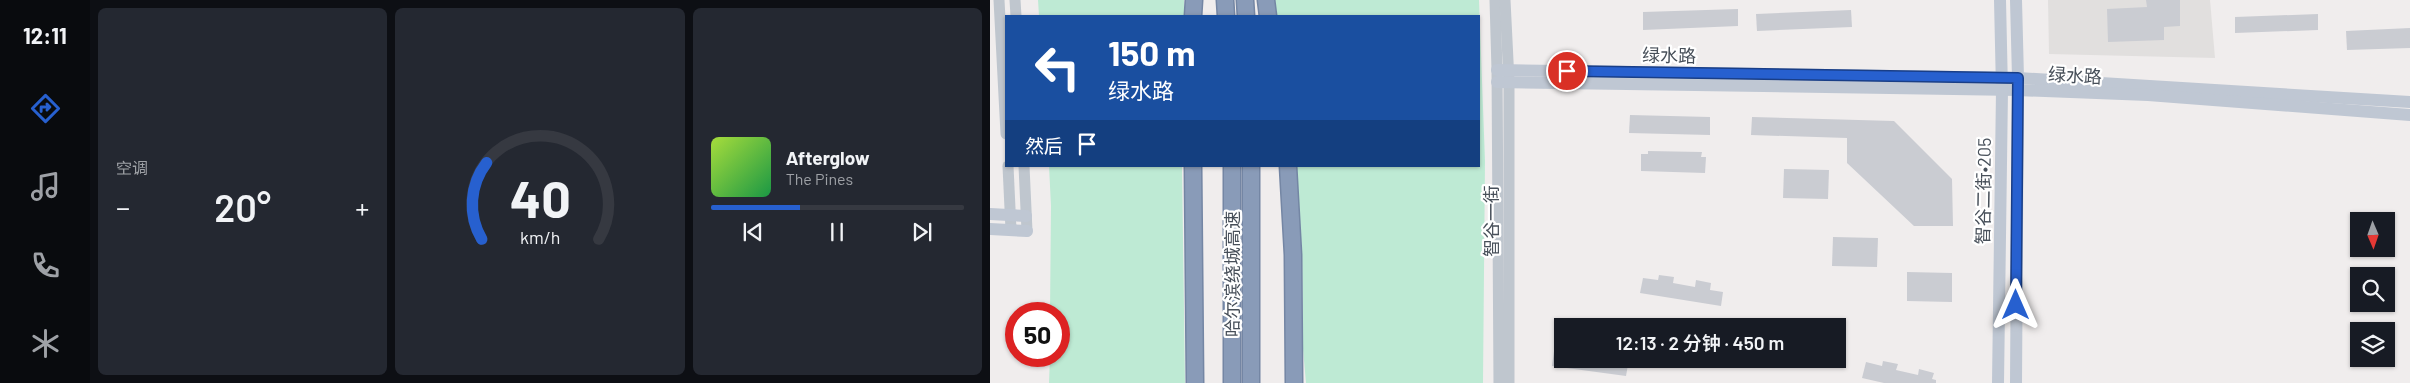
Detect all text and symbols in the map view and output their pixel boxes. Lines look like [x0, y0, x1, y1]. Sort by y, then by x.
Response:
text: 12:11 [23, 22, 67, 48]
text: 150 m [1108, 31, 1195, 73]
icon: left [1025, 35, 1090, 100]
street label: 绿水路 [1642, 44, 1696, 66]
pin [1546, 50, 1588, 92]
icon: arrive [1553, 57, 1581, 85]
street label: 绿水路 [2047, 63, 2103, 87]
text: 绿水路 [1108, 77, 1174, 103]
icon: directions [28, 91, 63, 126]
icon: arrive [1073, 130, 1101, 158]
text: 然后 [1025, 134, 1063, 157]
street label: 智谷二街•205 [1971, 137, 1995, 245]
text: Afterglow [786, 146, 870, 169]
text: 空调 [116, 158, 148, 177]
text: 40 [509, 166, 571, 228]
icon: music [28, 169, 63, 204]
text: The Pines [786, 169, 853, 188]
text: 20° [214, 184, 271, 230]
street label: 智谷一街 [1480, 185, 1502, 257]
text: − [116, 190, 130, 224]
text: + [355, 190, 369, 224]
street label: 哈尔滨绕城高速 [1221, 211, 1243, 337]
north arrow [2350, 212, 2395, 258]
map controls [2350, 212, 2395, 367]
icon: previous [739, 218, 767, 246]
icon: pause [823, 218, 851, 246]
icon: next [908, 218, 936, 246]
text: km/h [520, 226, 560, 248]
icon: phone [28, 248, 63, 283]
button: search [2350, 267, 2395, 312]
position arrow [1989, 278, 2041, 330]
speed limit sign: 50 [1005, 302, 1070, 367]
button: layers [2350, 322, 2395, 367]
icon: climate [28, 326, 63, 361]
text: 12:13 · 2 分钟 · 450 m [1616, 331, 1784, 354]

